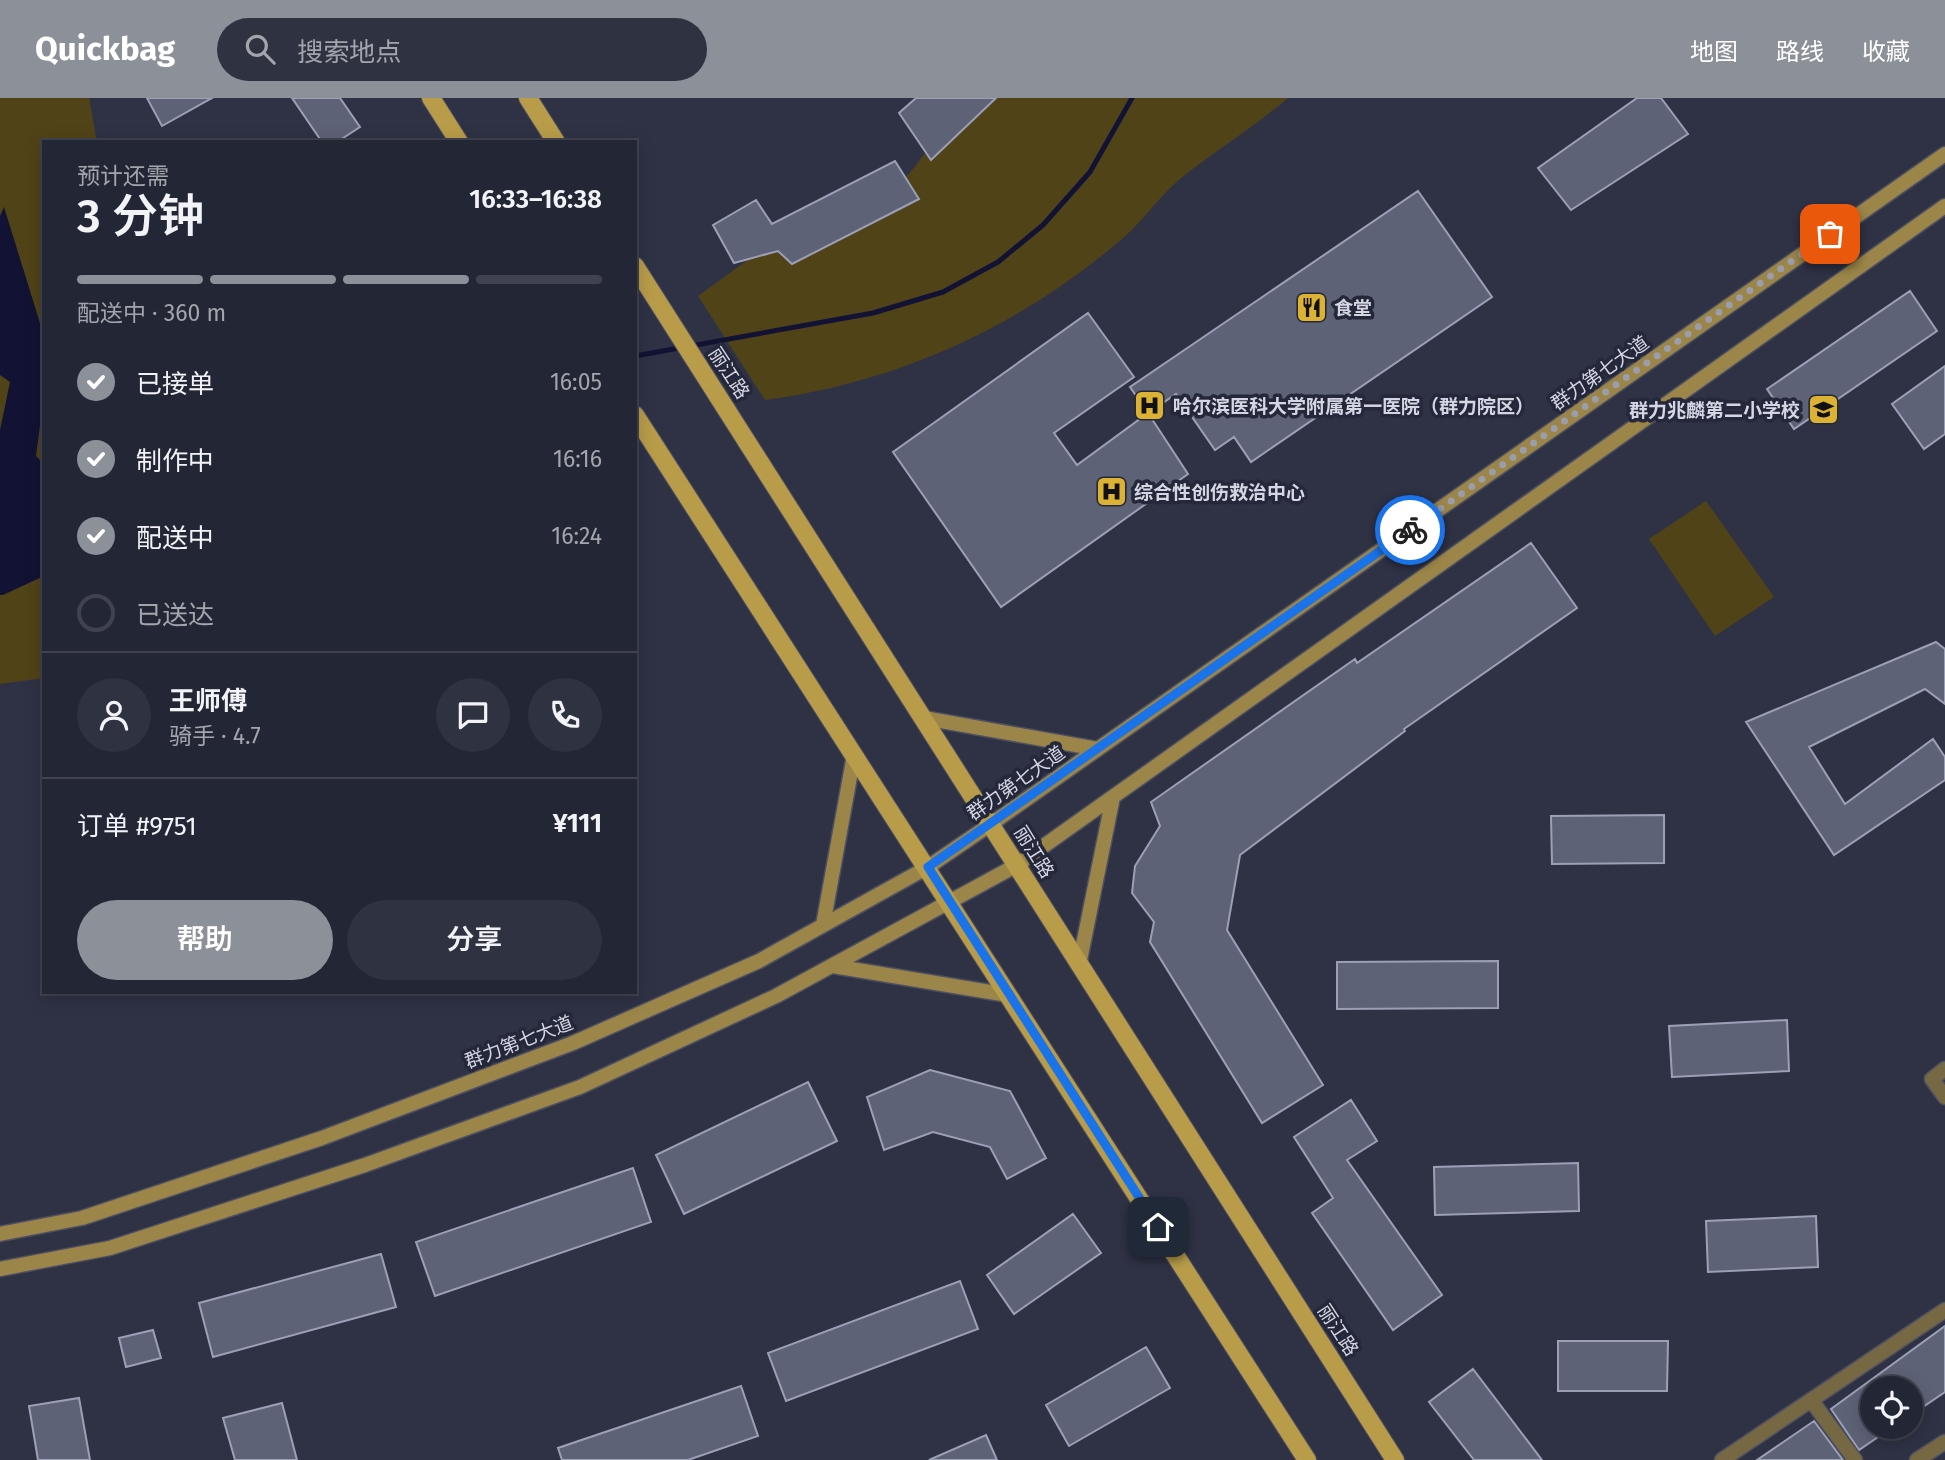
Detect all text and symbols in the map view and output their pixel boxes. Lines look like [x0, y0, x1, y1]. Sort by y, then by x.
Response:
search box [217, 18, 707, 81]
text: Quickbag [35, 29, 175, 69]
icon: search [241, 30, 279, 68]
text: 搜索地点 [297, 37, 401, 68]
text: 地图 [1690, 38, 1738, 66]
text: 路线 [1776, 38, 1824, 66]
text: 收藏 [1862, 38, 1910, 66]
text: 预计还需 [77, 162, 169, 190]
text: 16:33–16:38 [469, 184, 602, 215]
text: 3 分钟 [77, 189, 204, 244]
pin [1800, 204, 1860, 264]
icon: bag [1811, 215, 1849, 253]
restaurant icon: 食堂 [1294, 291, 1328, 325]
place label: 食堂 [1334, 297, 1372, 320]
text: 配送中 · 360 m [77, 299, 226, 327]
street label: 群力第七大道 [1547, 331, 1653, 415]
street label: 丽江路 [704, 343, 754, 403]
icon: check [77, 363, 115, 401]
text: 16:05 [550, 368, 602, 396]
text: 已接单 [136, 369, 214, 400]
hospital icon: 哈尔滨医科大学附属第一医院（群力院区） [1133, 389, 1167, 423]
school or university icon: 群力兆麟第二小学校 [1806, 393, 1840, 427]
place label: 哈尔滨医科大学附属第一医院（群力院区） [1173, 395, 1534, 418]
place label: 群力兆麟第二小学校 [1629, 399, 1800, 422]
icon: check [77, 440, 115, 478]
text: 16:16 [553, 445, 602, 473]
text: 制作中 [136, 446, 214, 477]
hospital icon: 综合性创伤救治中心 [1094, 475, 1128, 509]
place label: 综合性创伤救治中心 [1134, 481, 1305, 504]
courier [1375, 495, 1445, 565]
icon: bike [1391, 511, 1429, 549]
icon: check [77, 517, 115, 555]
text: 16:24 [551, 522, 602, 550]
text: 配送中 [136, 523, 214, 554]
text: 已送达 [136, 600, 214, 631]
button: person [77, 678, 151, 752]
button: chat [436, 678, 510, 752]
button: phone [528, 678, 602, 752]
text: 王师傅 [169, 686, 247, 717]
text: 骑手 · 4.7 [169, 722, 261, 750]
street label: 群力第七大道 [963, 741, 1069, 825]
text: ¥111 [553, 808, 602, 839]
text: 订单 #9751 [77, 811, 197, 842]
street label: 丽江路 [1009, 822, 1059, 882]
button: 帮助 [77, 900, 333, 980]
button: 分享 [347, 900, 602, 980]
street label: 群力第七大道 [462, 1011, 576, 1073]
pin [1128, 1197, 1188, 1257]
icon: home [1139, 1208, 1177, 1246]
street label: 丽江路 [1313, 1300, 1363, 1360]
map controls [1860, 1376, 1923, 1439]
button: locate [1860, 1376, 1923, 1439]

